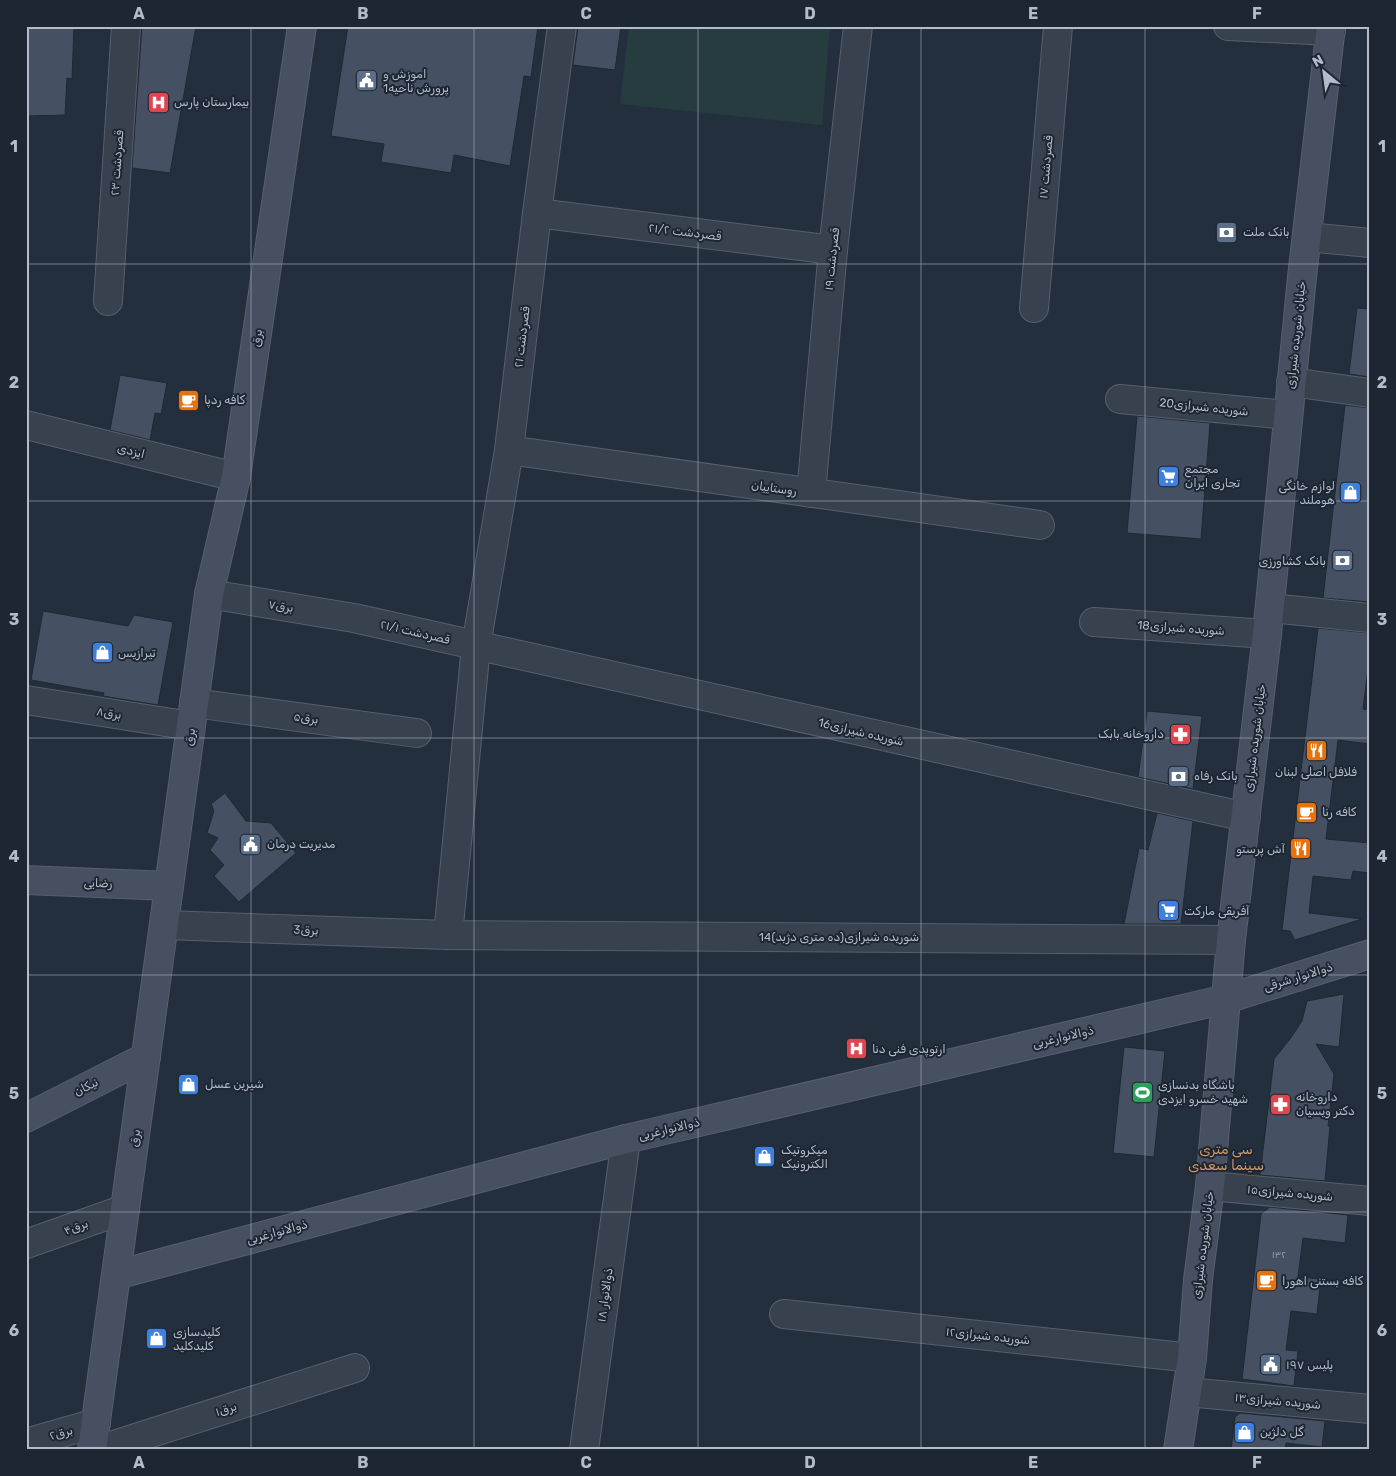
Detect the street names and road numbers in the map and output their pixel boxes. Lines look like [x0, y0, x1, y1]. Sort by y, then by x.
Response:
street label: قصردشت ۲۳ [108, 129, 127, 196]
street label: قصردشت ۱۷ [1036, 134, 1057, 199]
street label: قصردشت ۲۱/۲ [648, 221, 723, 244]
street label: قصردشت ۱۹ [822, 227, 843, 291]
street label: خیابان شوریده شیرازی [1283, 280, 1310, 390]
street label: قصردشت ۲۱ [511, 305, 534, 369]
street label: برق [249, 328, 266, 348]
street label: 20شوریده شیرازی [1159, 395, 1249, 420]
street label: ایزدی [116, 441, 146, 462]
street label: روستاییان [750, 478, 798, 499]
street label: برق۷ [267, 597, 295, 616]
street label: قصردشت ۲۱/۱ [379, 617, 452, 648]
street label: 18شوریده شیرازی [1137, 618, 1225, 639]
street label: خیابان شوریده شیرازی [1241, 683, 1270, 793]
street label: برق۸ [95, 704, 123, 723]
street label: برق۵ [292, 709, 320, 728]
street label: شوریده شیرازی16 [817, 715, 905, 750]
street label: برق [182, 727, 199, 747]
street label: رضایی [83, 876, 113, 892]
street label: 3برق [293, 923, 319, 938]
street label: 14شوریده شیرازی(ده متری دژبد) [759, 930, 919, 945]
street label: ذوالانوار شرقی [1262, 960, 1335, 995]
street label: ذوالانوارغربی [1031, 1023, 1096, 1052]
street label: نیکان [72, 1075, 100, 1099]
street label: ذوالانوارغربی [637, 1115, 702, 1144]
street label: برق [127, 1128, 144, 1148]
street label: شوریده شیرازی۱۵ [1246, 1182, 1334, 1205]
street label: خیابان شوریده شیرازی [1189, 1190, 1218, 1300]
street label: برق۴ [62, 1216, 90, 1239]
street label: ذوالانوارغربی [245, 1217, 310, 1248]
street label: ذوالانوار ۱۸ [594, 1267, 617, 1323]
street label: شوریده شیرازی۱۲ [945, 1325, 1031, 1348]
street label: شوریده شیرازی۱۳ [1234, 1390, 1322, 1413]
street label: برق۱ [214, 1399, 239, 1420]
street label: برق۲ [48, 1423, 75, 1444]

